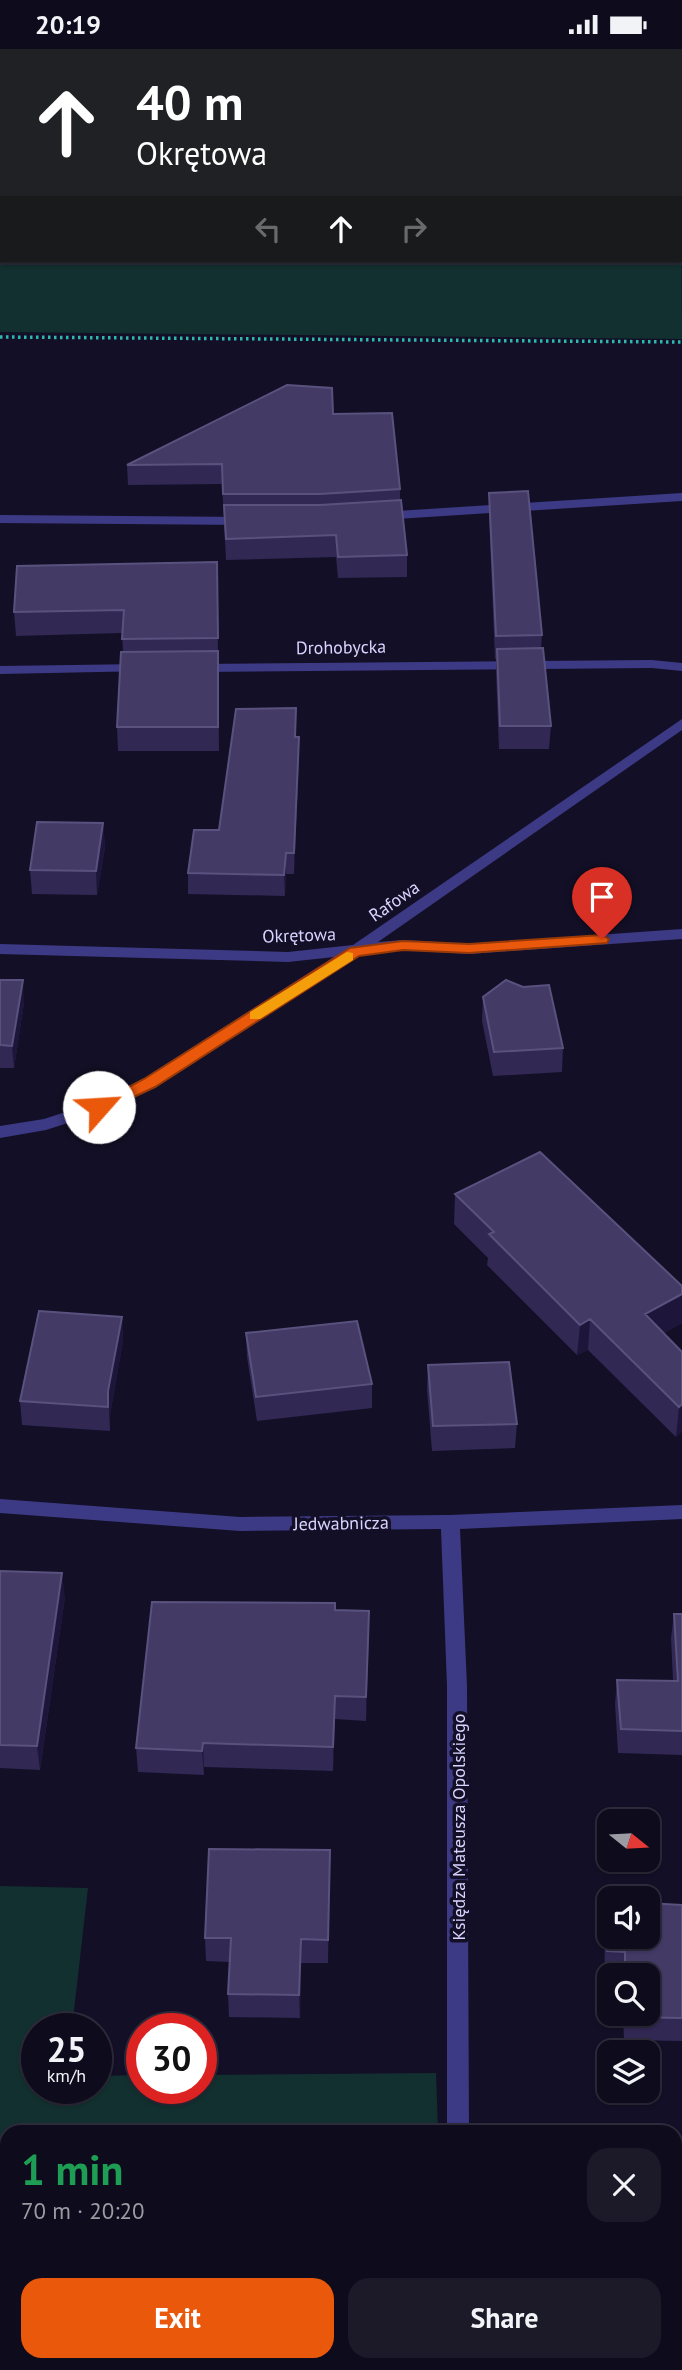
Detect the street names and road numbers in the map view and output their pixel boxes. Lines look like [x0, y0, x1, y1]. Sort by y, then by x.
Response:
street label: Drohobycka [296, 635, 386, 659]
street label: Rafowa [364, 875, 424, 927]
street label: Okrętowa [262, 922, 336, 948]
street label: Jedwabnicza [292, 1511, 389, 1535]
street label: Księdza Mateusza Opolskiego [447, 1714, 470, 1941]

